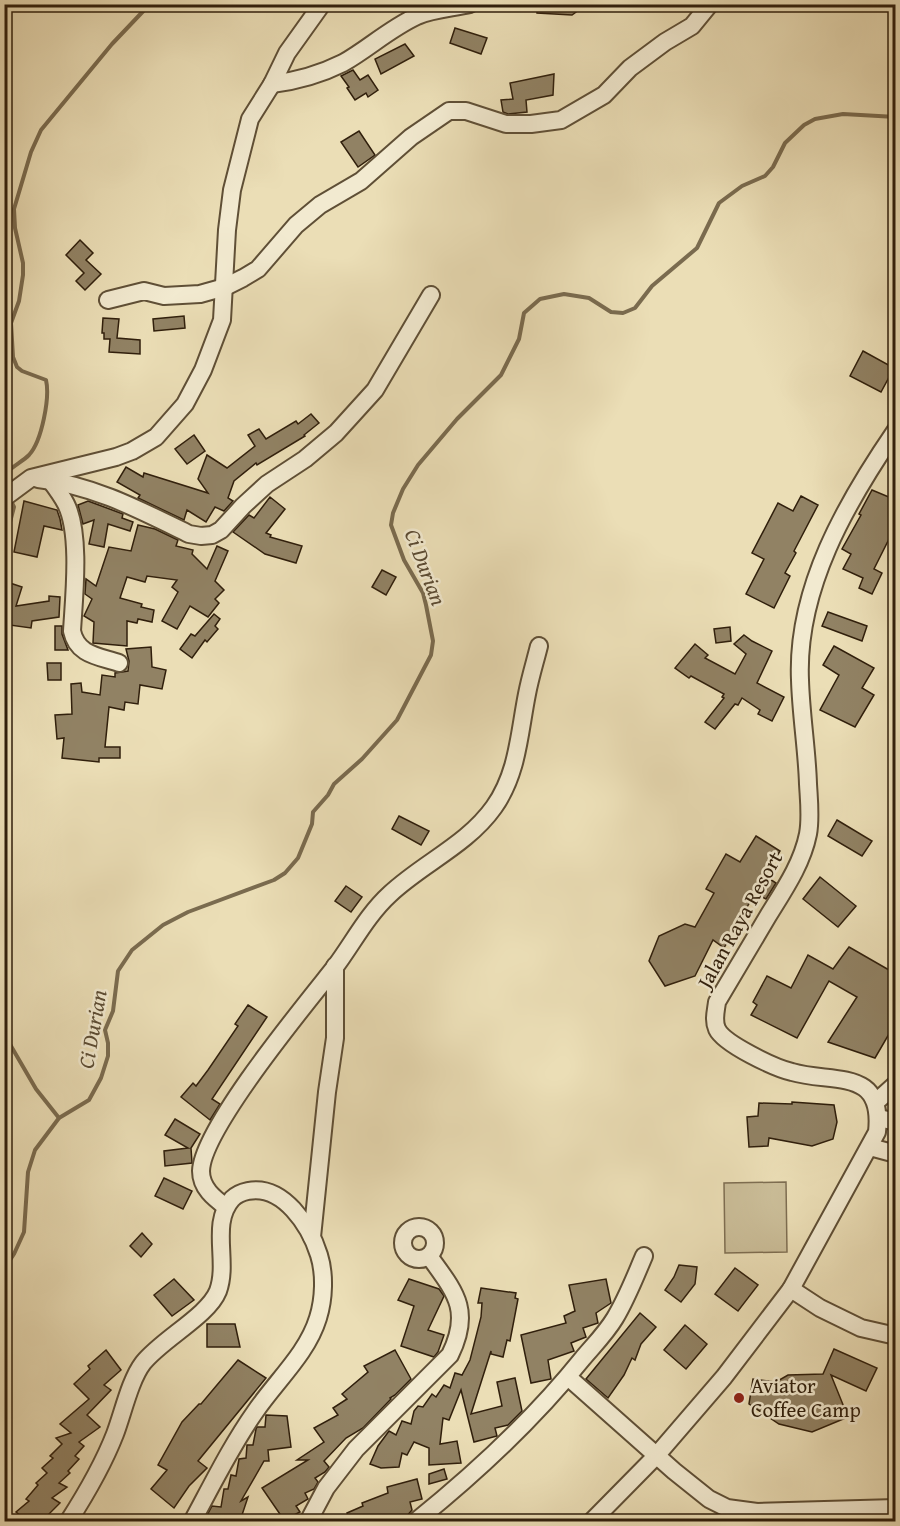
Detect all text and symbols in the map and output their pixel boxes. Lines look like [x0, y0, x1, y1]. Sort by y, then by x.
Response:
water label: Ci Durian [397, 524, 455, 610]
street label: Jalan Raya Resort [688, 845, 790, 997]
water label: Ci Durian [69, 987, 115, 1071]
place label: Aviator Coffee Camp [751, 1370, 861, 1425]
marker: Aviator Coffee Camp [732, 1391, 746, 1405]

